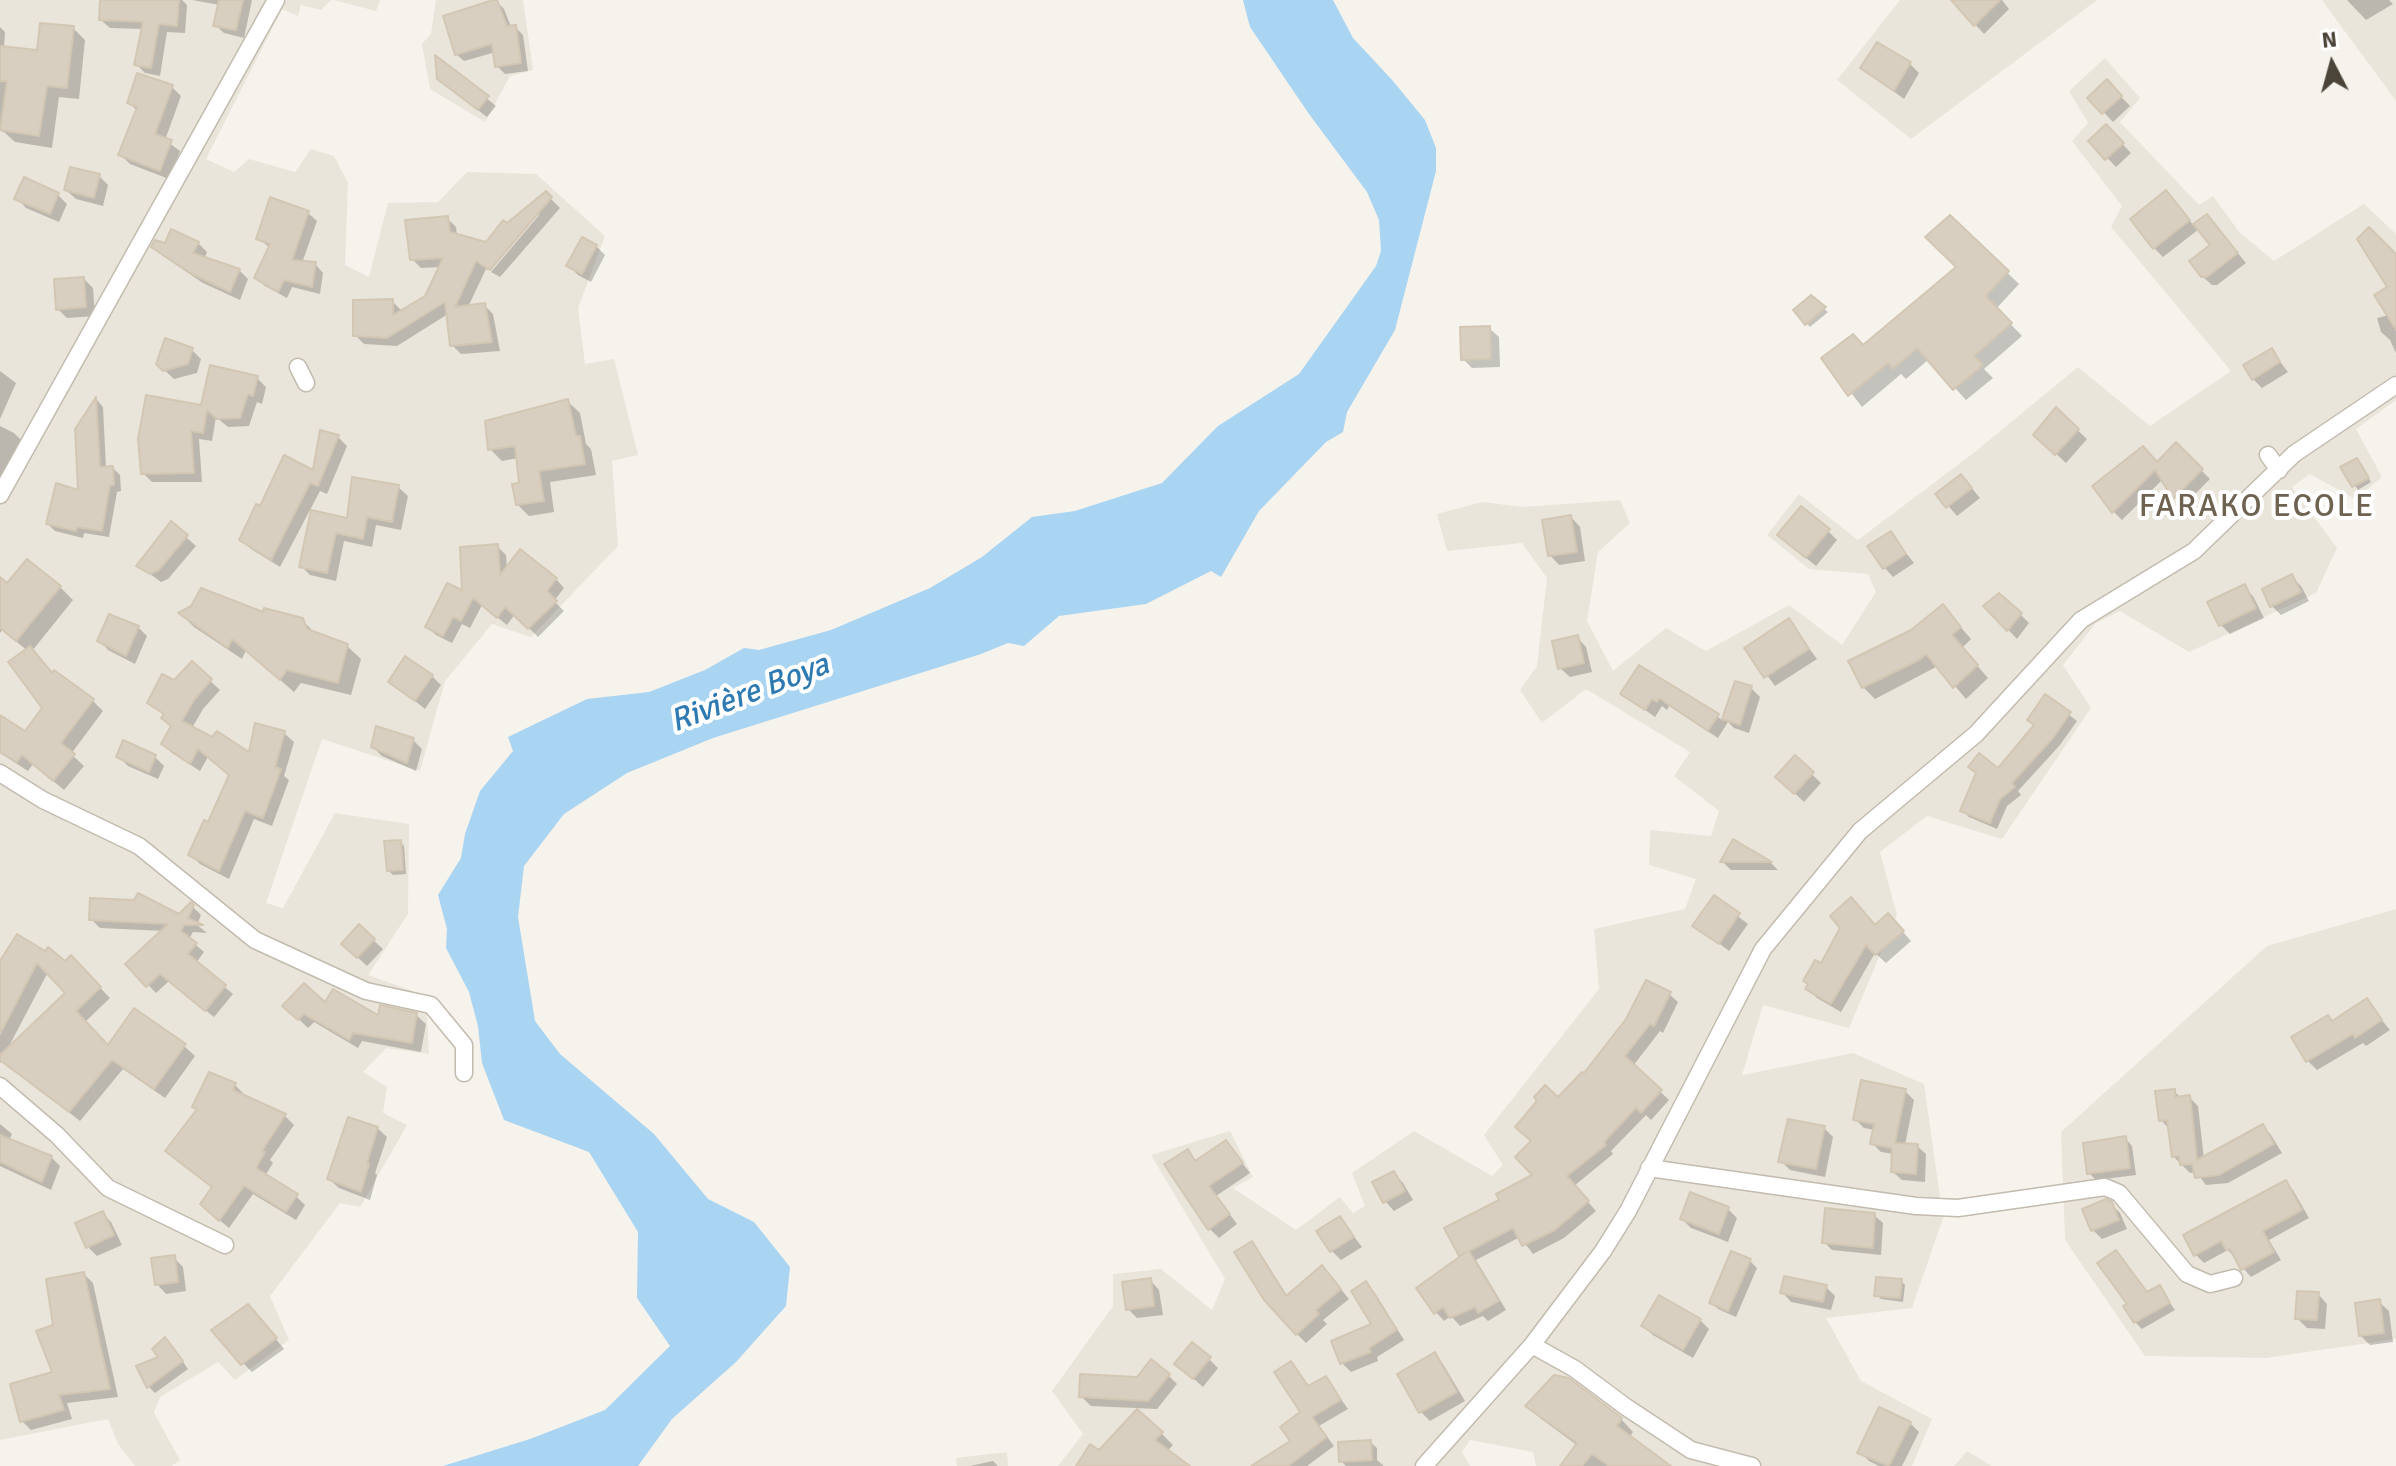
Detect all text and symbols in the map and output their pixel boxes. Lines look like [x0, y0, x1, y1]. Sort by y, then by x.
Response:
north arrow [2292, 24, 2372, 104]
text: N [2320, 25, 2338, 54]
district label: FARAKO ECOLE [2139, 489, 2375, 527]
water label: Rivière Boya [665, 646, 835, 742]

